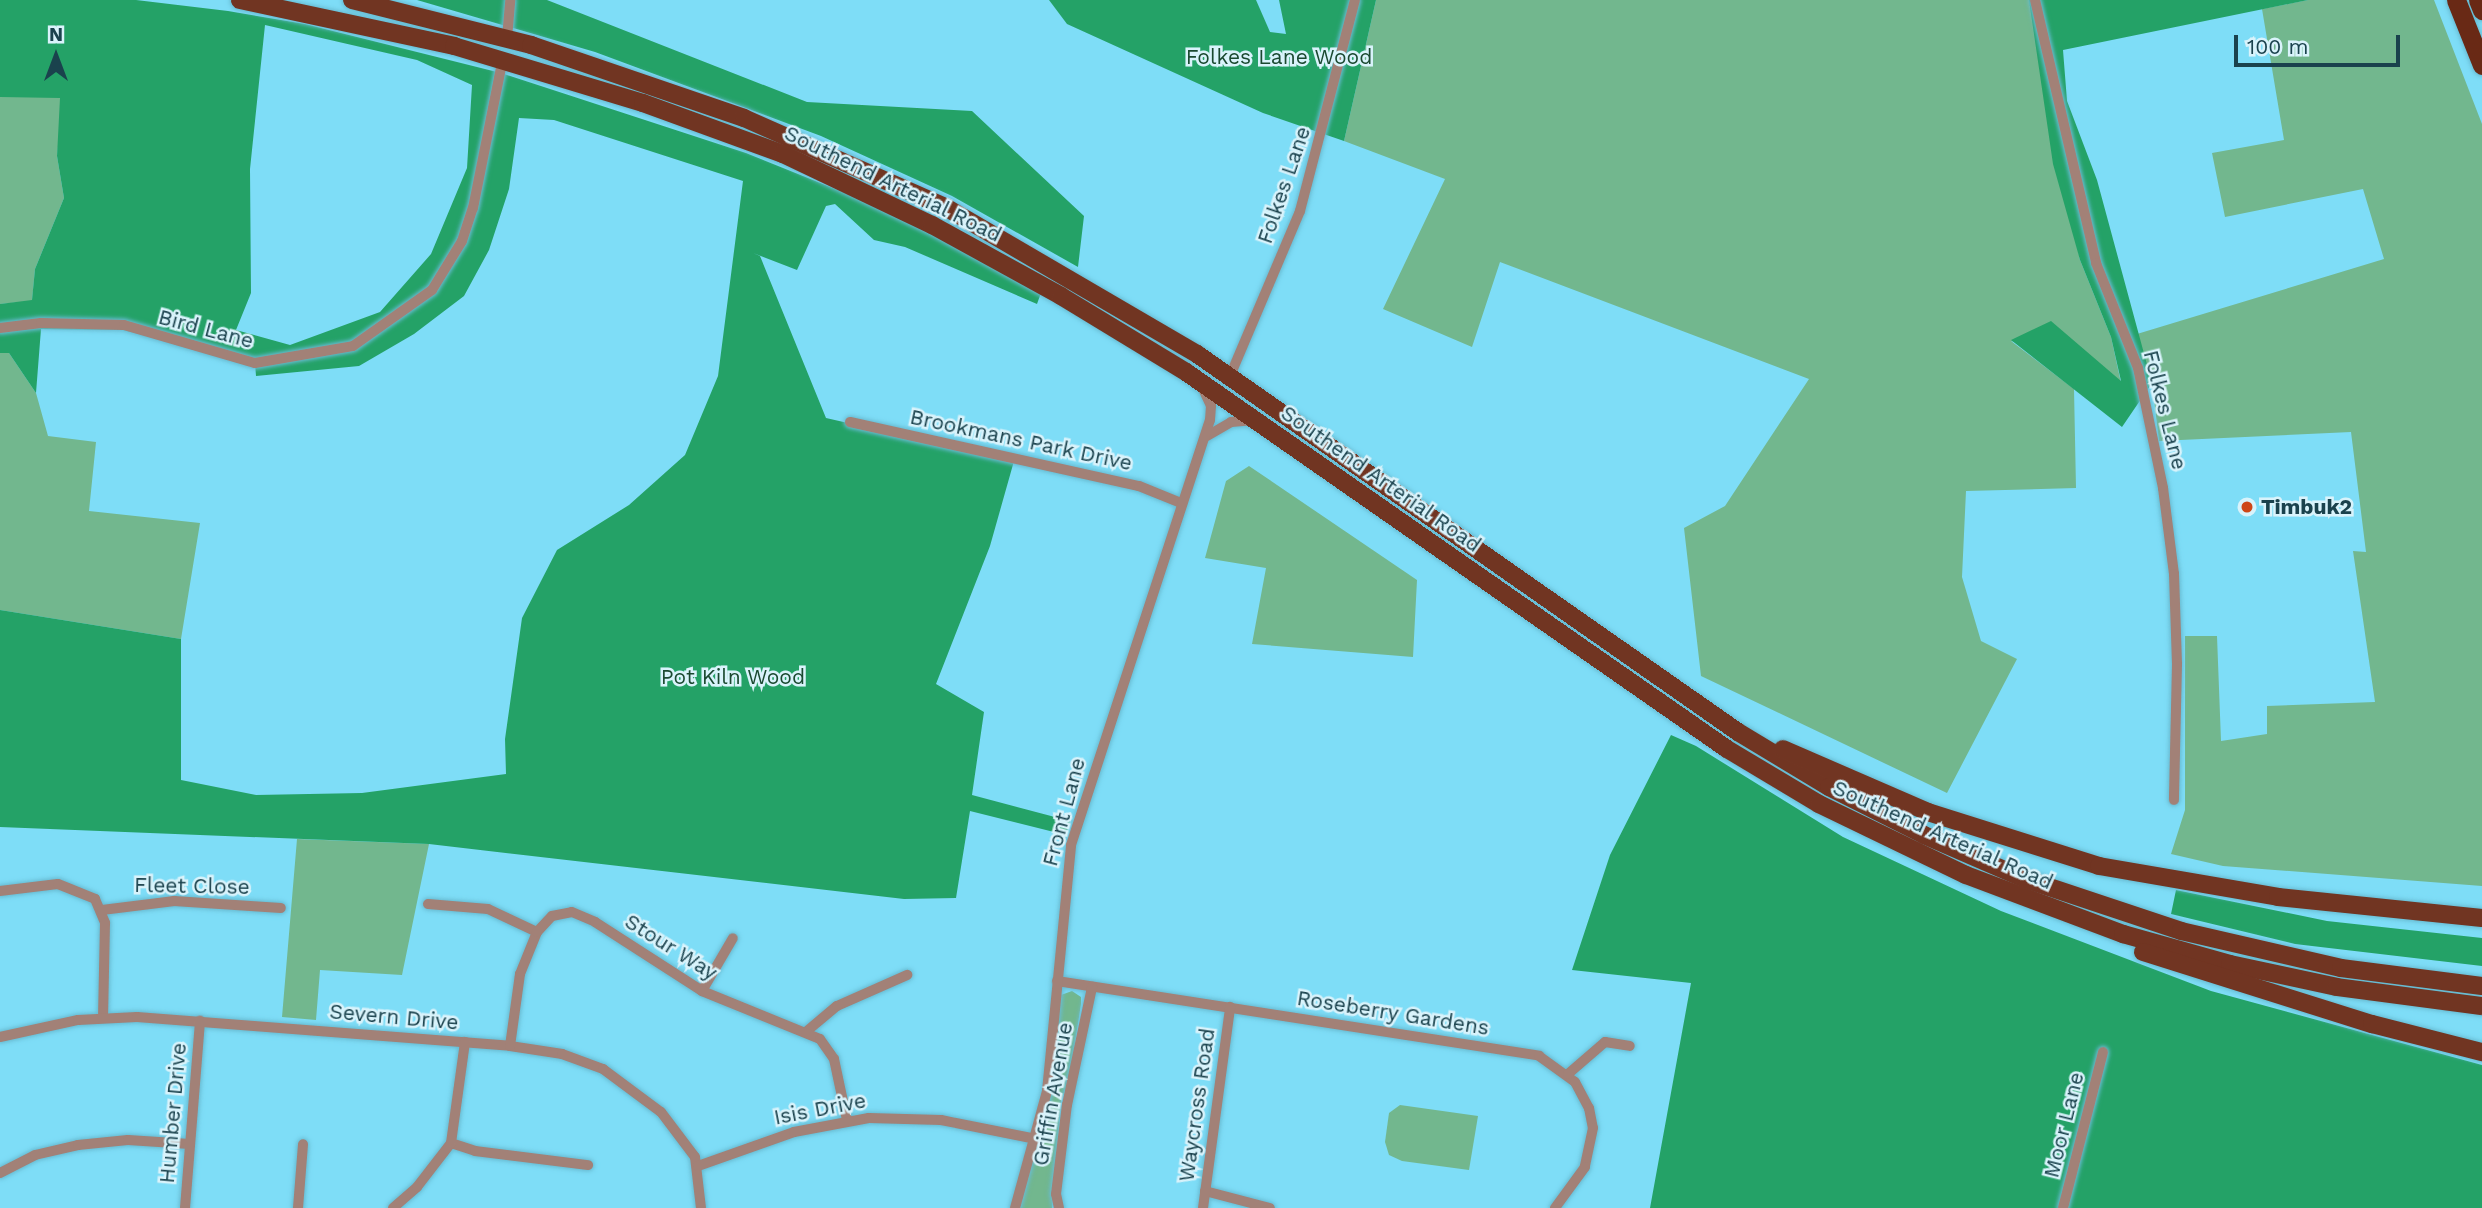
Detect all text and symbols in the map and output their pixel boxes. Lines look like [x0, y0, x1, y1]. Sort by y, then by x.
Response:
north arrow [21, 21, 91, 91]
scale bar [2237, 21, 2403, 65]
text: N [49, 23, 63, 46]
text: 100 m [2247, 34, 2309, 59]
park label: Folkes Lane Wood [1185, 44, 1373, 70]
street label: Southend Arterial Road [780, 120, 1006, 248]
street label: Folkes Lane [1252, 123, 1316, 247]
street label: Bird Lane [156, 304, 256, 354]
street label: Folkes Lane [2138, 348, 2192, 472]
street label: Southend Arterial Road [1276, 400, 1486, 558]
street label: Brookmans Park Drive [907, 404, 1135, 476]
place label: Timbuk2 [2261, 494, 2352, 520]
marker: Timbuk2 [2239, 499, 2255, 515]
park label: Pot Kiln Wood [661, 664, 805, 690]
street label: Front Lane [1037, 755, 1091, 869]
street label: Southend Arterial Road [1828, 775, 2058, 895]
street label: Fleet Close [134, 872, 250, 900]
street label: Stour Way [620, 908, 722, 986]
street label: Roseberry Gardens [1295, 985, 1491, 1041]
street label: Severn Drive [329, 999, 459, 1035]
street label: Griffin Avenue [1028, 1020, 1078, 1168]
street label: Waycross Road [1174, 1027, 1220, 1183]
street label: Humber Drive [154, 1041, 192, 1185]
street label: Moor Lane [2039, 1069, 2089, 1181]
street label: Isis Drive [772, 1088, 868, 1130]

